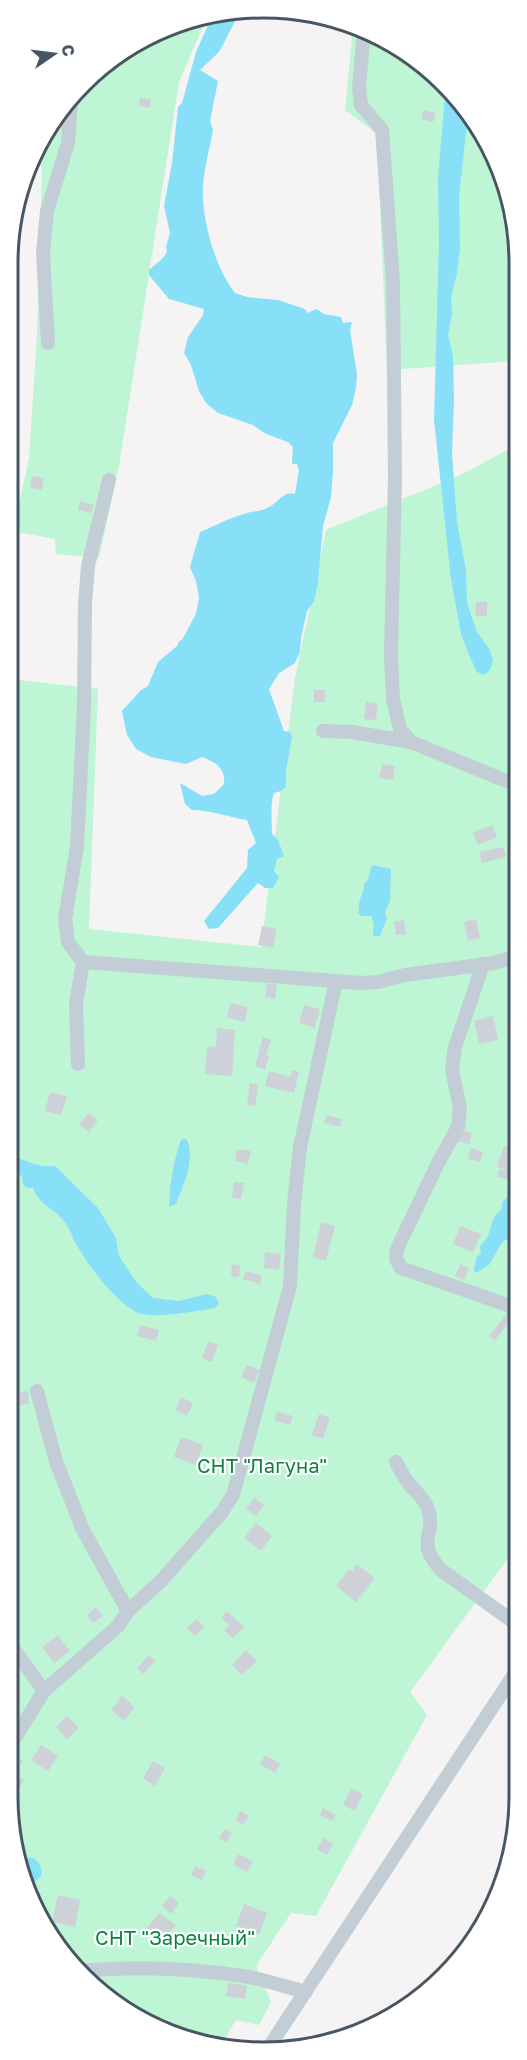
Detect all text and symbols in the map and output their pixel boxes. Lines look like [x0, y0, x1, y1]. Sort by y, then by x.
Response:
north arrow [24, 24, 84, 84]
text: С [57, 42, 80, 58]
park label: СНТ "Лагуна" [197, 1453, 327, 1477]
park label: СНТ "Заречный" [95, 1925, 255, 1949]

